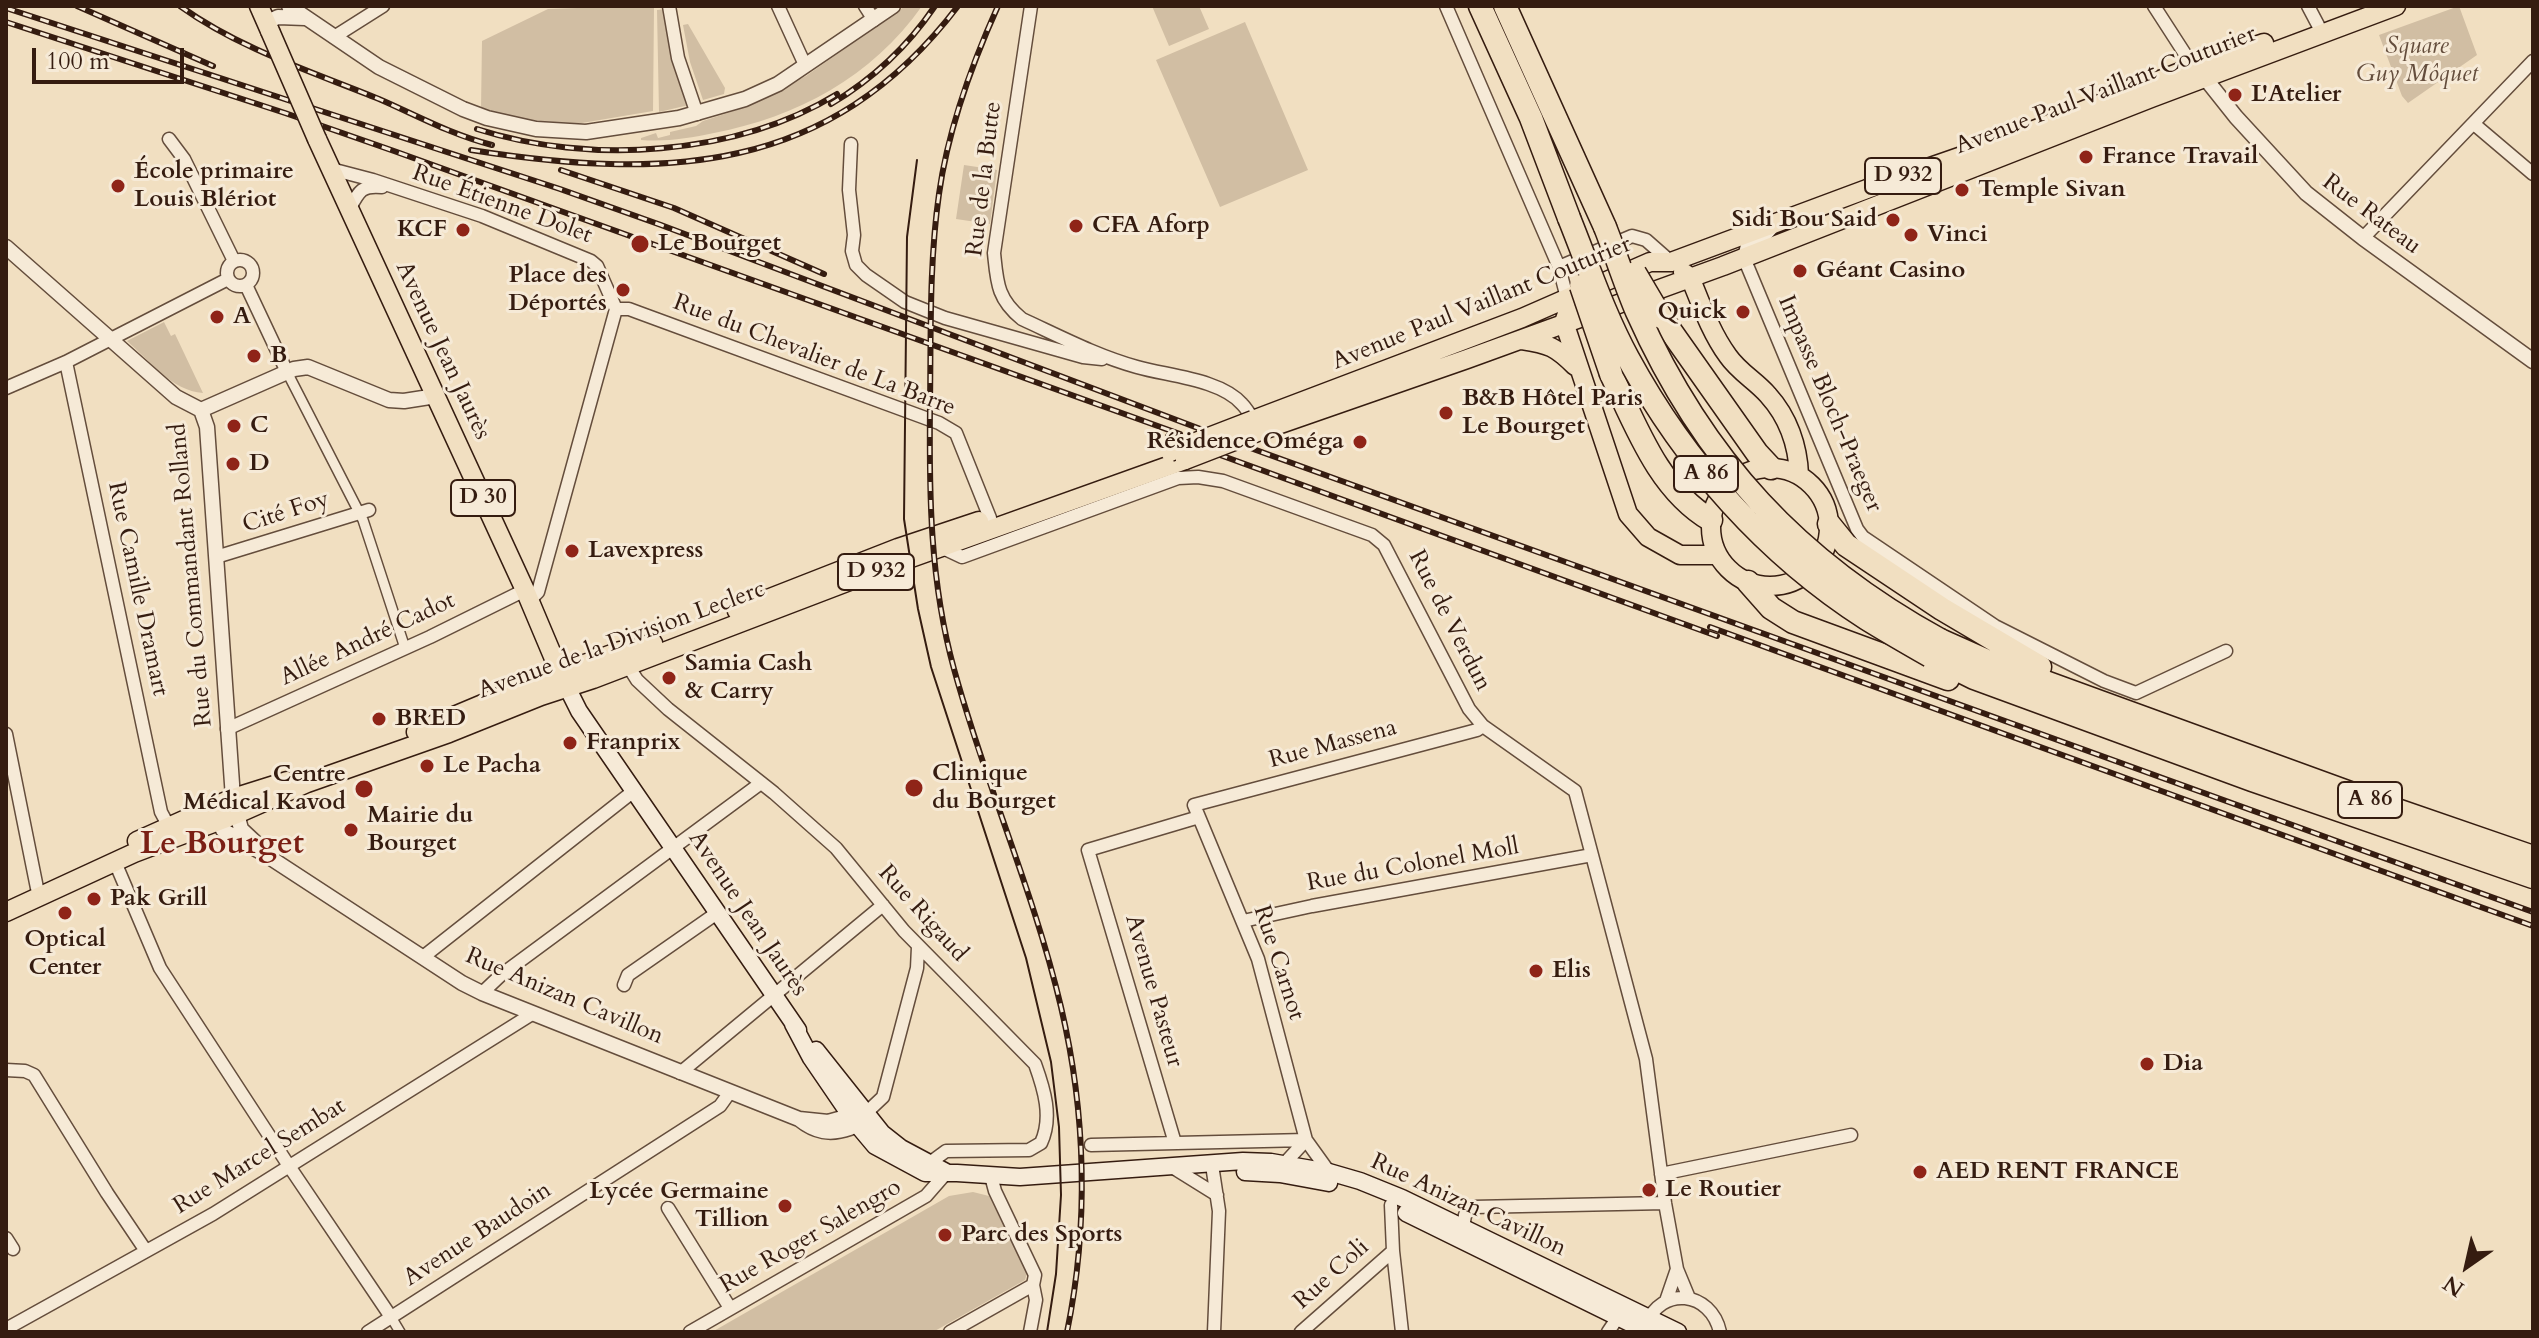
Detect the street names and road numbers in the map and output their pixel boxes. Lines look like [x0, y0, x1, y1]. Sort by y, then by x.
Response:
street label: Avenue Paul Vaillant Couturier [1951, 20, 2261, 162]
street label: Rue de la Butte [961, 100, 1009, 258]
road number: D 932 [1865, 158, 1941, 194]
street label: Rue Étienne Dolet [408, 159, 596, 251]
street label: Rue Rateau [2316, 169, 2426, 261]
street label: Avenue Paul Vaillant Couturier [1328, 231, 1636, 377]
street label: Avenue Jean Jaurès [388, 257, 496, 445]
street label: Rue du Chevalier de La Barre [669, 289, 959, 423]
street label: Impasse Bloch-Praeger [1770, 291, 1888, 517]
street label: Rue du Commandant Rolland [164, 422, 220, 728]
road number: A 86 [1674, 456, 1738, 492]
street label: Rue Camille Dramart [100, 479, 174, 699]
road number: D 30 [451, 480, 515, 516]
street label: Cité Foy [239, 485, 333, 541]
street label: Rue de Verdun [1401, 546, 1497, 696]
road number: D 932 [838, 554, 914, 590]
street label: Avenue de la Division Leclerc [475, 576, 769, 706]
street label: Allée André Cadot [276, 587, 460, 693]
street label: Rue Massena [1266, 714, 1400, 776]
road number: A 86 [2338, 782, 2402, 818]
street label: Avenue Jean Jaurès [681, 826, 813, 1002]
street label: Rue du Colonel Moll [1305, 833, 1521, 899]
street label: Rue Rigaud [871, 860, 973, 968]
street label: Rue Carnot [1246, 902, 1310, 1024]
street label: Avenue Pasteur [1117, 911, 1189, 1071]
street label: Rue Anizan Cavillon [461, 942, 667, 1052]
street label: Rue Marcel Sembat [169, 1093, 351, 1221]
street label: Rue Anizan Cavillon [1366, 1148, 1570, 1264]
street label: Rue Roger Salengro [715, 1173, 907, 1301]
street label: Avenue Baudoin [399, 1177, 557, 1293]
street label: Rue Coli [1288, 1234, 1376, 1316]

